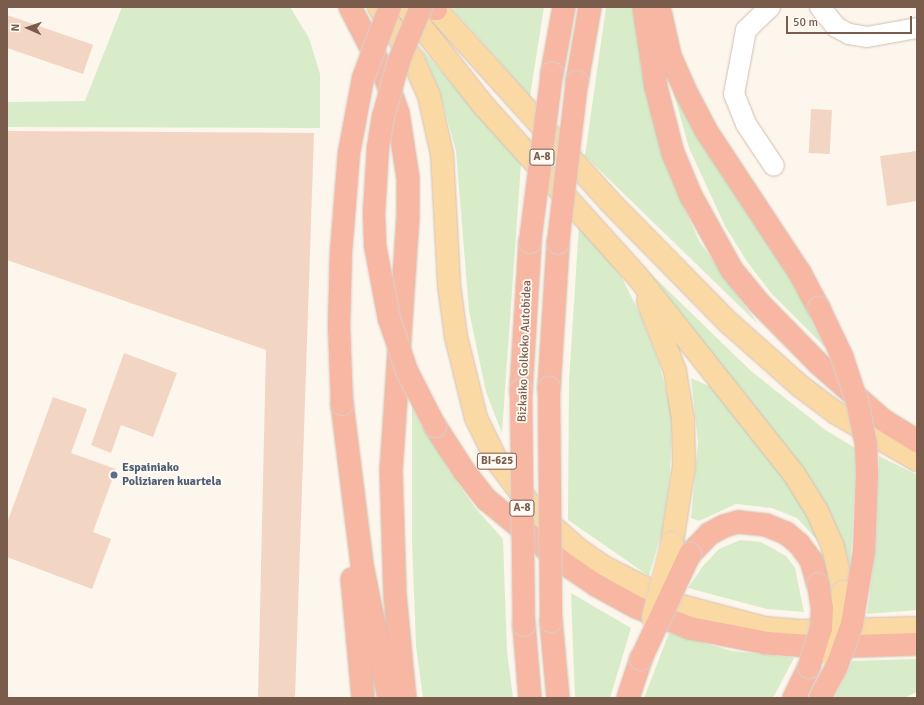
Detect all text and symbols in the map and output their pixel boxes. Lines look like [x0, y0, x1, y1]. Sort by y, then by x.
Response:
north arrow [8, 8, 48, 48]
scale bar [788, 8, 914, 34]
text: 50 m [793, 15, 818, 30]
text: N [9, 24, 22, 32]
road number: A-8 [529, 148, 555, 166]
street label: Bizkaiko Golkoko Autobidea [515, 280, 535, 422]
road number: BI-625 [476, 452, 518, 470]
place label: Espainiako Poliziaren kuartela [122, 461, 221, 489]
marker: Espainiako Poliziaren kuartela [109, 470, 119, 480]
road number: A-8 [509, 499, 535, 517]

